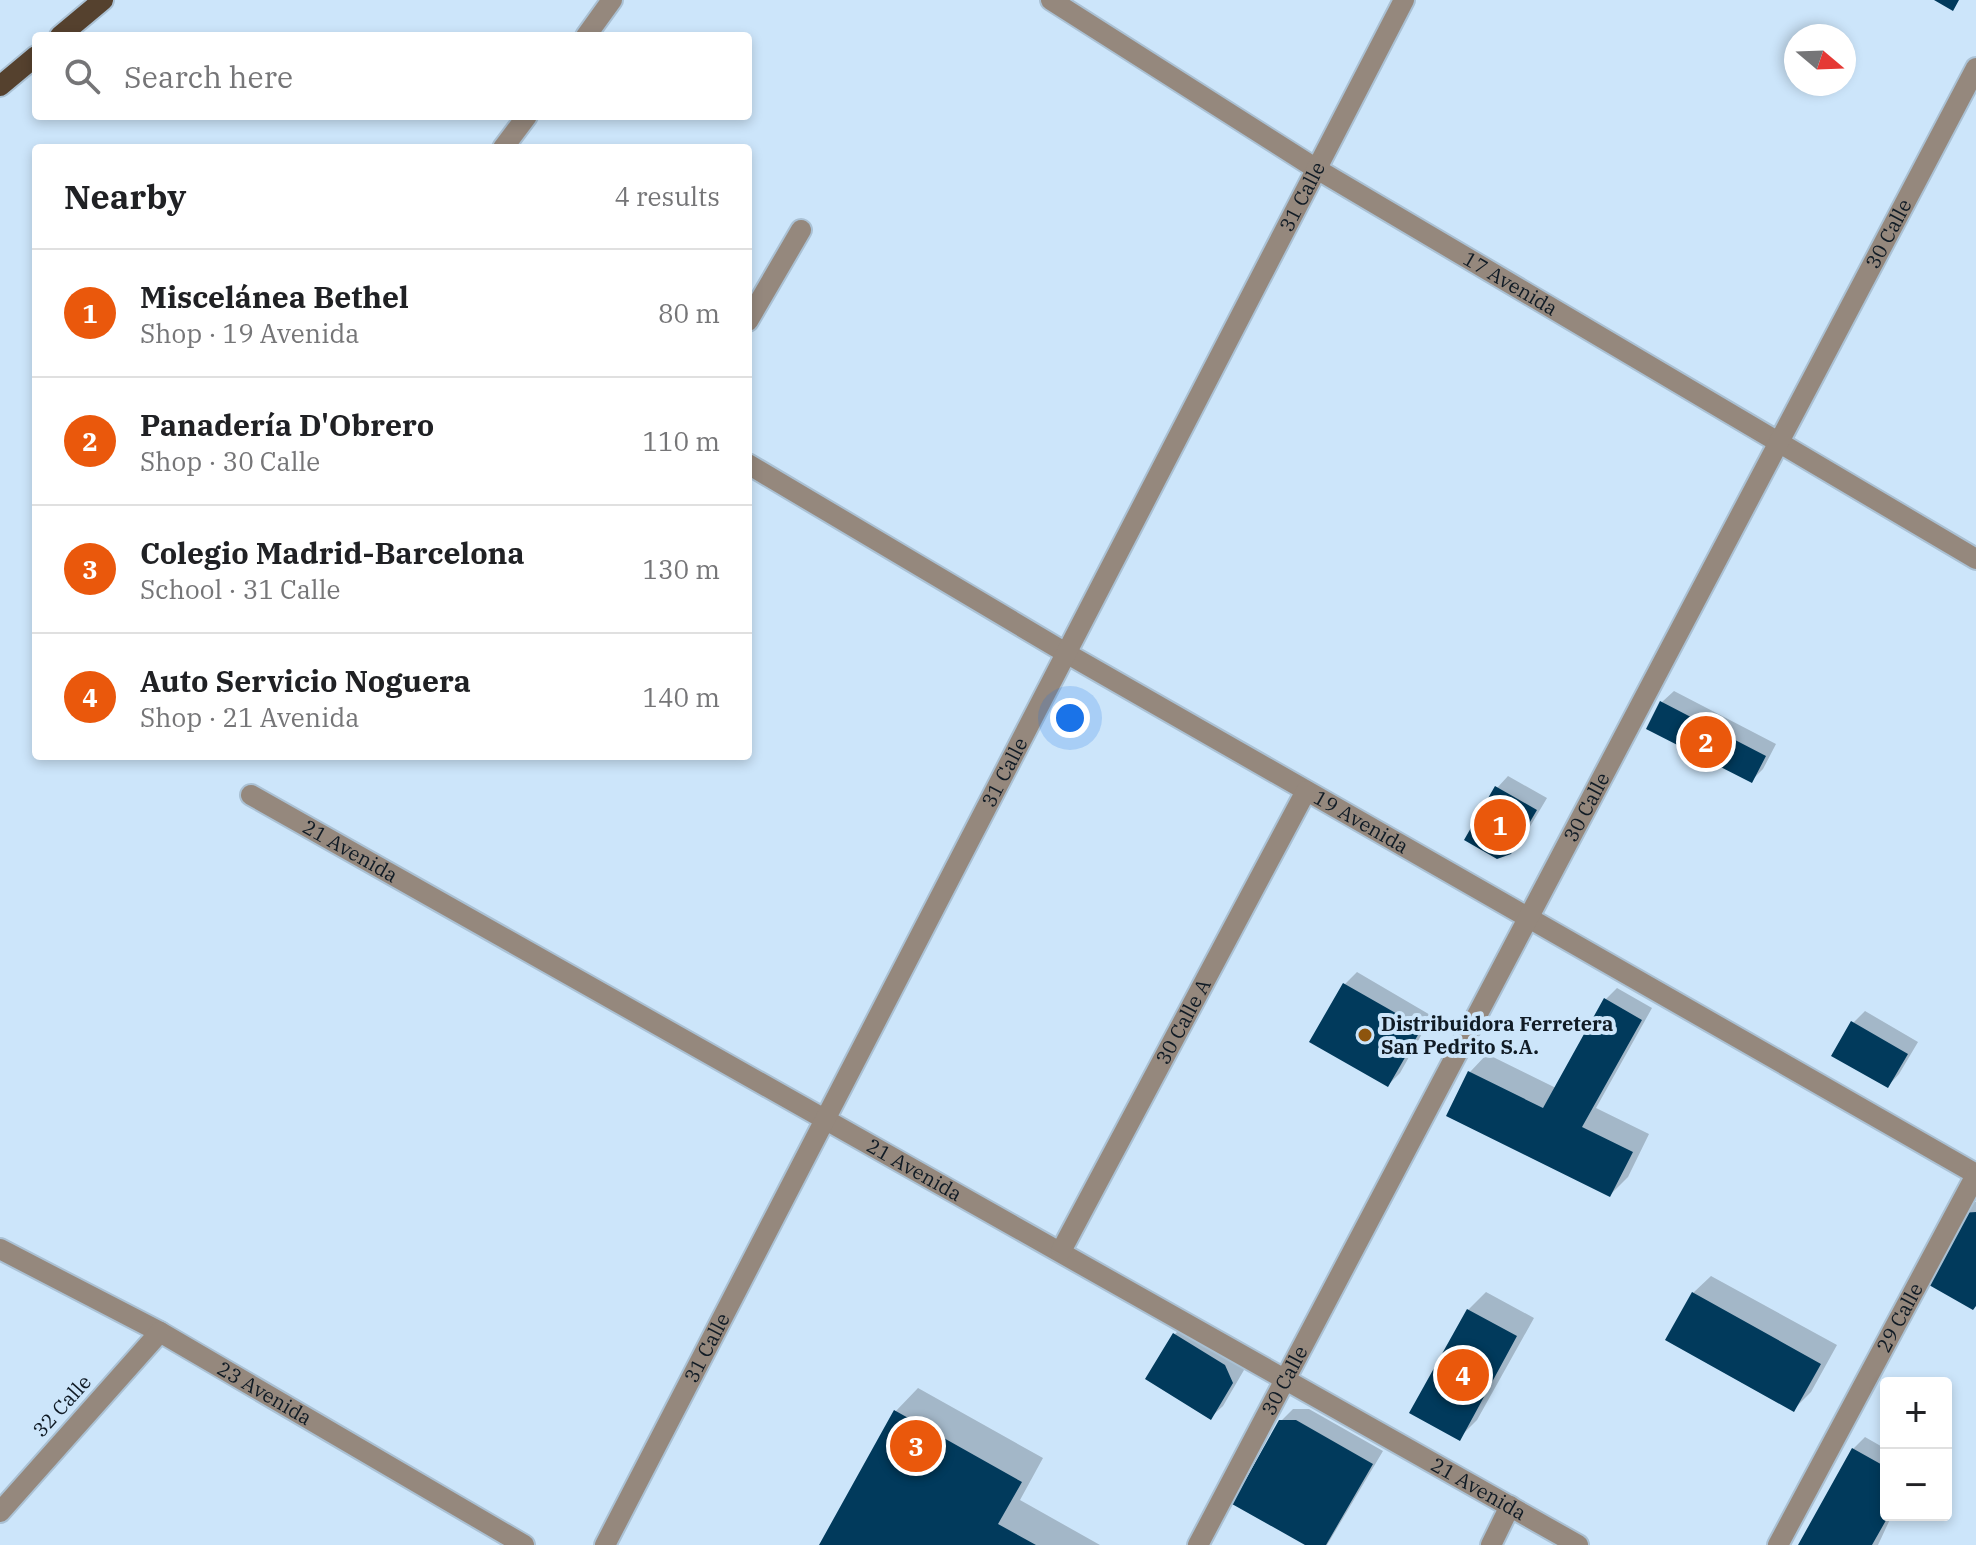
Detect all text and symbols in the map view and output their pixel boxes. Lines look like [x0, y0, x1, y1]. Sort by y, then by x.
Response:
north arrow [1784, 24, 1856, 96]
search box [32, 32, 752, 120]
icon: search [60, 54, 104, 98]
text: Search here [124, 57, 293, 96]
street label: 31 Calle [1273, 157, 1331, 236]
text: Nearby [64, 174, 186, 218]
text: 4 results [614, 179, 720, 213]
street label: 30 Calle [1859, 194, 1918, 273]
street label: 17 Avenida [1459, 245, 1563, 322]
text: Miscelánea Bethel [140, 277, 409, 316]
text: 1 [82, 296, 98, 330]
text: 80 m [658, 296, 720, 330]
text: Shop · 19 Avenida [140, 316, 359, 350]
text: Panadería D'Obrero [140, 405, 434, 444]
text: 2 [82, 424, 98, 458]
text: 110 m [642, 424, 720, 458]
text: Shop · 30 Calle [140, 444, 320, 478]
text: Colegio Madrid-Barcelona [140, 533, 525, 572]
text: 3 [82, 552, 98, 586]
text: 130 m [642, 552, 720, 586]
text: School · 31 Calle [140, 572, 340, 606]
text: Auto Servicio Noguera [140, 661, 471, 700]
text: 4 [82, 680, 98, 714]
text: 140 m [642, 680, 720, 714]
your location [1050, 698, 1090, 738]
text: Shop · 21 Avenida [140, 700, 359, 734]
pin: 2 [1680, 712, 1732, 772]
street label: 31 Calle [975, 732, 1033, 812]
street label: 30 Calle [1557, 767, 1616, 846]
street label: 19 Avenida [1309, 784, 1414, 859]
pin: 1 [1474, 795, 1526, 855]
street label: 21 Avenida [298, 813, 403, 888]
street label: 30 Calle A [1149, 973, 1217, 1069]
place label: Distribuidora Ferretera San Pedrito S.A. [1381, 1010, 1613, 1060]
marker: Distribuidora Ferretera San Pedrito S.A. [1356, 1026, 1374, 1044]
street label: 21 Avenida [862, 1132, 967, 1207]
street label: 29 Calle [1870, 1278, 1929, 1357]
street label: 31 Calle [677, 1308, 736, 1387]
street label: 30 Calle [1255, 1341, 1314, 1420]
pin: 4 [1437, 1345, 1489, 1405]
street label: 23 Avenida [213, 1355, 317, 1431]
street label: 32 Calle [26, 1369, 97, 1443]
map controls [1880, 1377, 1952, 1521]
button: + [1880, 1377, 1952, 1449]
pin: 3 [890, 1416, 942, 1476]
button: − [1880, 1449, 1952, 1521]
street label: 21 Avenida [1426, 1451, 1531, 1526]

